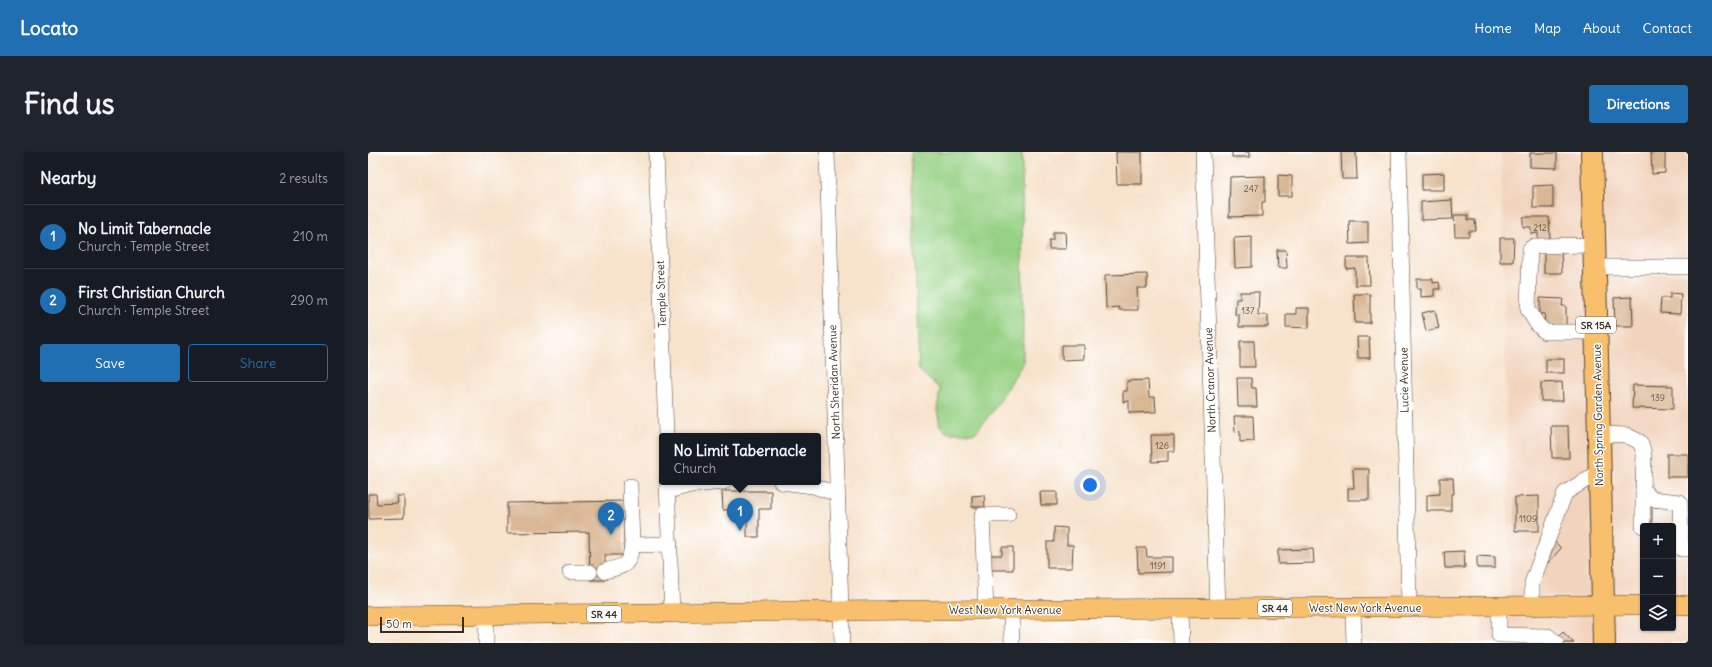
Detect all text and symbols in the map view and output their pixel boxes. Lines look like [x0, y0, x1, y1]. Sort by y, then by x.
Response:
text: Locato [20, 16, 78, 40]
text: Home [1474, 19, 1512, 37]
text: Map [1534, 19, 1561, 37]
text: About [1583, 19, 1621, 37]
text: Contact [1643, 19, 1692, 37]
button: Directions [1589, 85, 1688, 123]
text: Find us [24, 86, 115, 122]
text: Nearby [40, 167, 96, 189]
text: 2 results [279, 170, 328, 187]
house number: 247 [1244, 183, 1259, 194]
text: No Limit Tabernacle [78, 219, 211, 238]
house number: 212 [1533, 222, 1547, 233]
text: 1 [50, 228, 56, 245]
text: 210 m [293, 228, 328, 245]
text: Church · Temple Street [78, 238, 209, 255]
street label: Temple Street [653, 260, 669, 328]
text: First Christian Church [78, 283, 225, 302]
text: 2 [49, 292, 57, 309]
text: 290 m [290, 292, 328, 309]
text: Church · Temple Street [78, 302, 209, 319]
house number: 137 [1241, 305, 1255, 316]
road number: SR 15A [1576, 317, 1616, 333]
street label: North Sheridan Avenue [825, 324, 843, 440]
street label: North Cranor Avenue [1201, 327, 1219, 433]
button: Save [40, 344, 180, 382]
button: Share [188, 344, 328, 382]
street label: North Spring Garden Avenue [1590, 344, 1606, 486]
street label: Lucie Avenue [1396, 347, 1412, 413]
house number: 139 [1651, 392, 1665, 403]
popup [659, 433, 821, 485]
house number: 126 [1155, 440, 1169, 451]
text: No Limit Tabernacle [673, 441, 807, 460]
text: Church [673, 460, 716, 477]
your location [1080, 475, 1100, 495]
pin: 1 [727, 498, 753, 531]
pin: 2 [598, 502, 624, 535]
house number: 1109 [1519, 513, 1537, 524]
map controls [1640, 523, 1676, 631]
button: + [1640, 523, 1676, 559]
button: − [1640, 559, 1676, 595]
house number: 1191 [1150, 560, 1166, 571]
button: layers [1640, 595, 1676, 631]
road number: SR 44 [1258, 600, 1292, 616]
street label: West New York Avenue [1309, 601, 1421, 615]
street label: West New York Avenue [949, 603, 1061, 617]
road number: SR 44 [587, 606, 621, 622]
scale bar [380, 615, 464, 634]
text: 50 m [386, 617, 412, 631]

